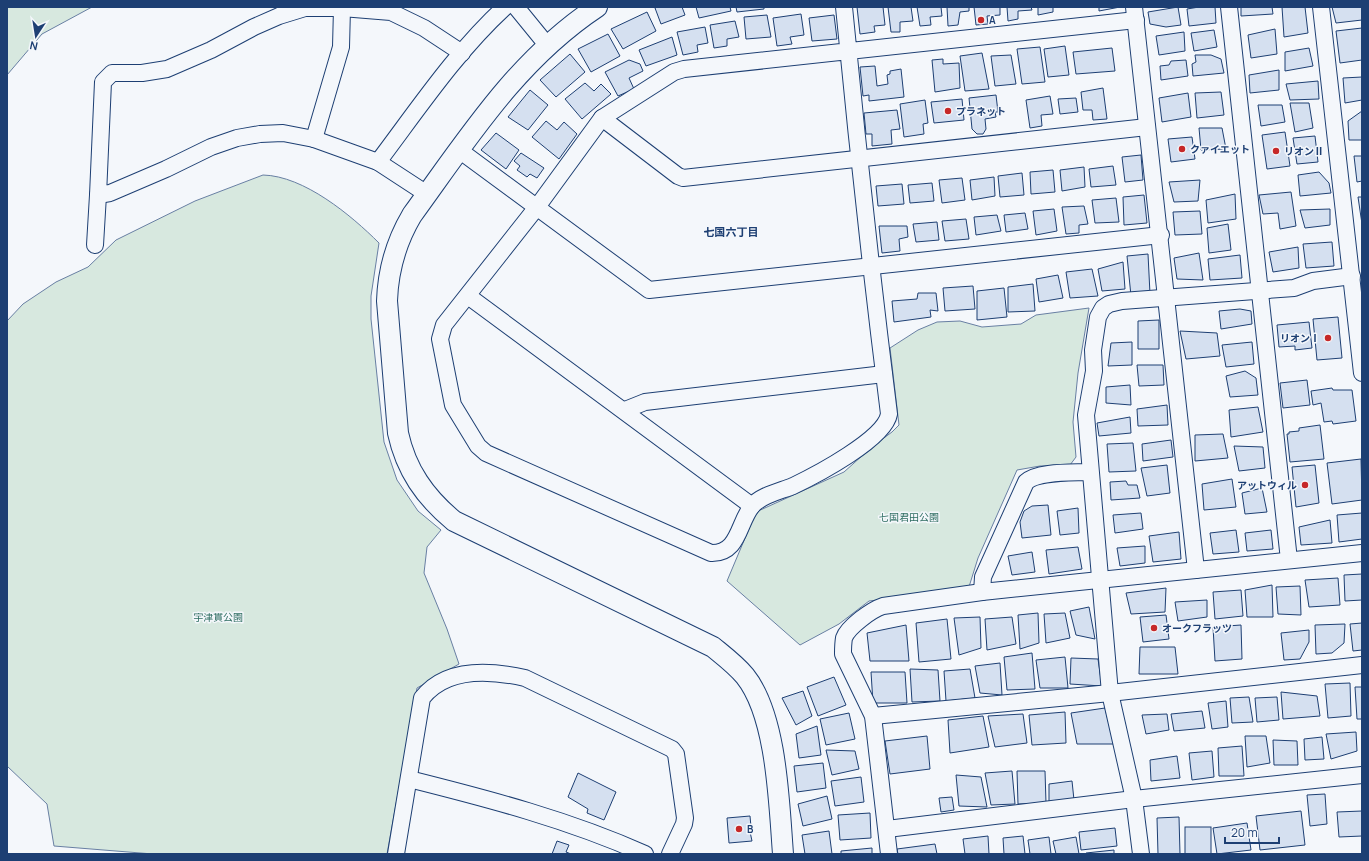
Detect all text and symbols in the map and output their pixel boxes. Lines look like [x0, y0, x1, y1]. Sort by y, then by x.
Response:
place label: A [989, 13, 996, 27]
marker: A [976, 15, 986, 25]
north arrow [16, 16, 56, 56]
text: N [28, 38, 39, 54]
place label: プラネット [956, 104, 1006, 118]
marker: プラネット [943, 106, 953, 116]
place label: クァイエット [1190, 142, 1250, 156]
marker: クァイエット [1177, 144, 1187, 154]
place label: リオンⅡ [1284, 144, 1324, 158]
marker: リオンⅡ [1271, 146, 1281, 156]
district label: 七国六丁目 [704, 224, 759, 239]
place label: リオンⅠ [1280, 331, 1320, 345]
marker: リオンⅠ [1323, 333, 1333, 343]
place label: アットウィル [1237, 478, 1297, 492]
marker: アットウィル [1300, 480, 1310, 490]
park label: 七国君田公園 [879, 510, 939, 524]
park label: 宇津貫公園 [193, 610, 243, 624]
place label: オークフラッツ [1162, 621, 1232, 635]
marker: オークフラッツ [1149, 623, 1159, 633]
scale bar [1225, 819, 1279, 845]
place label: B [747, 822, 754, 836]
marker: B [734, 824, 744, 834]
text: 20 m [1231, 824, 1258, 841]

